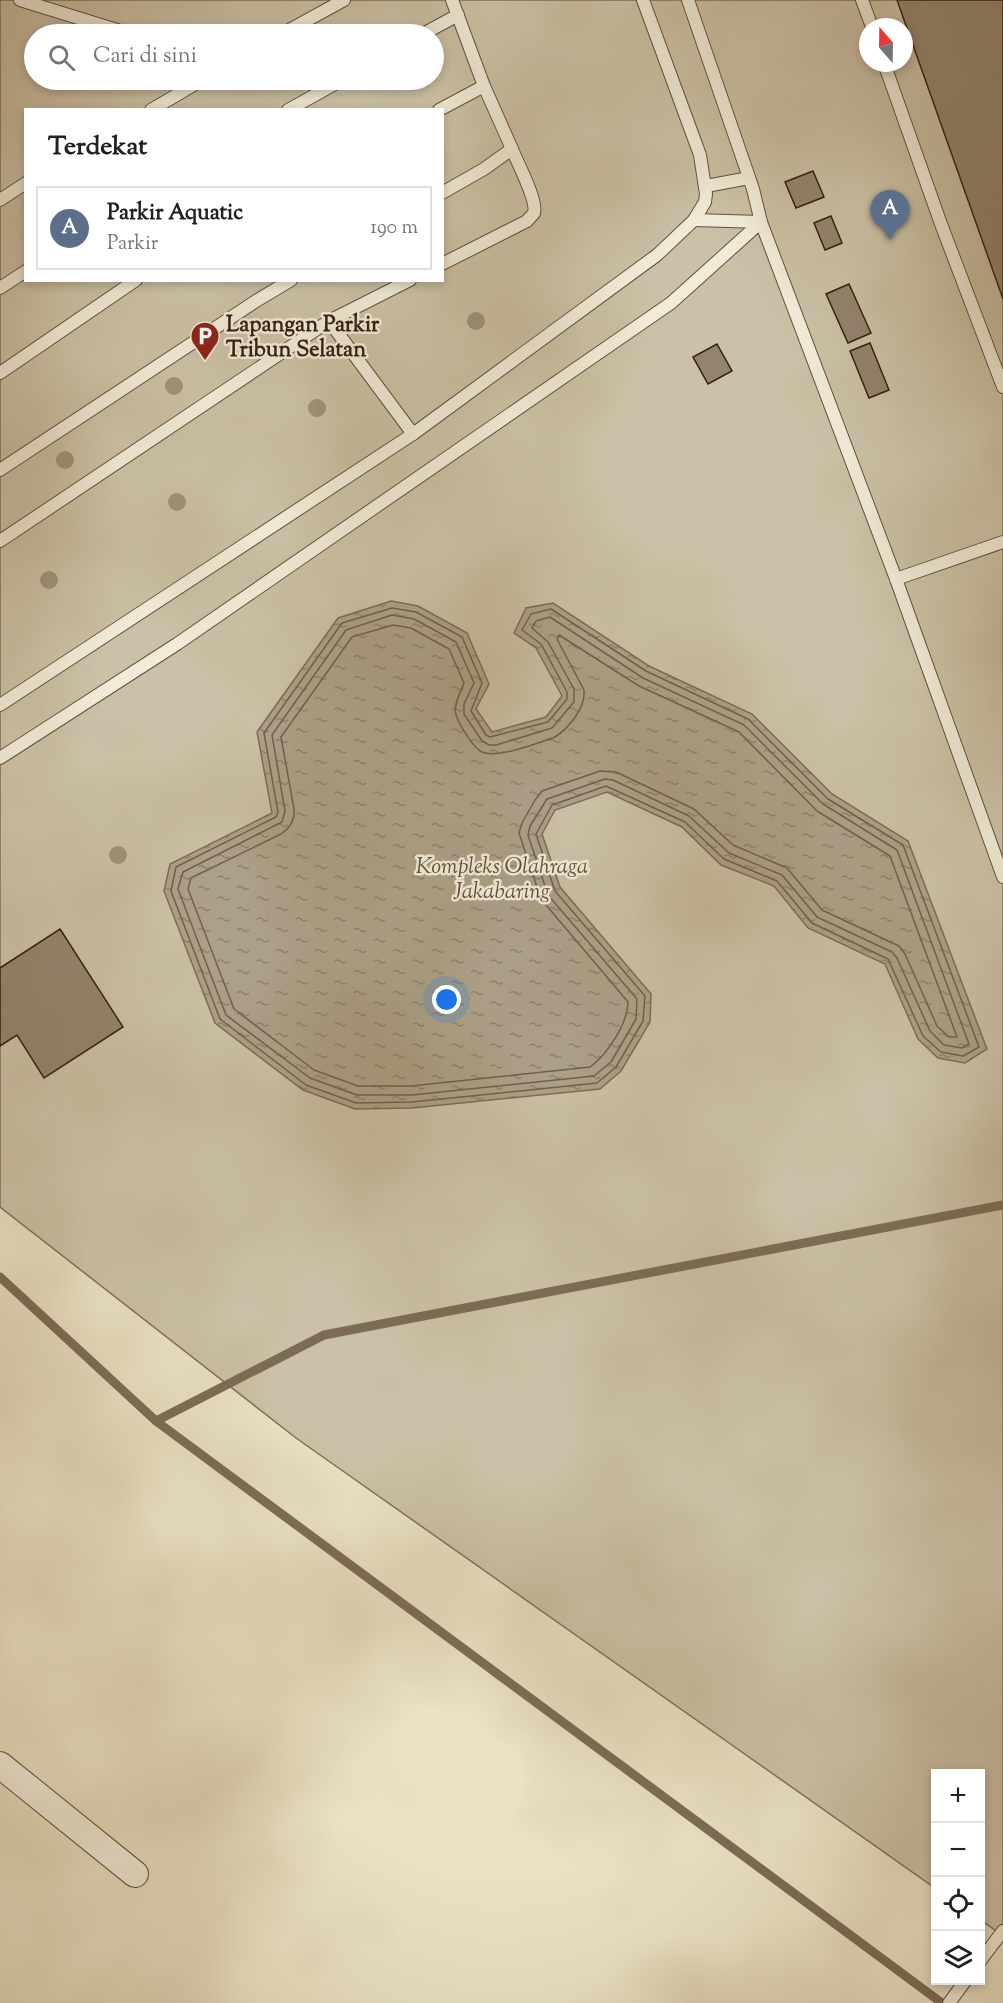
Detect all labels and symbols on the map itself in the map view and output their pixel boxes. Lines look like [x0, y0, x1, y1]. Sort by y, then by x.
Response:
north arrow [859, 18, 913, 72]
pin: A [870, 190, 910, 240]
place label: Lapangan Parkir Tribun Selatan [226, 310, 380, 367]
parking icon: Lapangan Parkir Tribun Selatan [189, 320, 221, 362]
park label: Kompleks Olahraga Jakabaring [416, 852, 588, 909]
your location [432, 985, 461, 1014]

